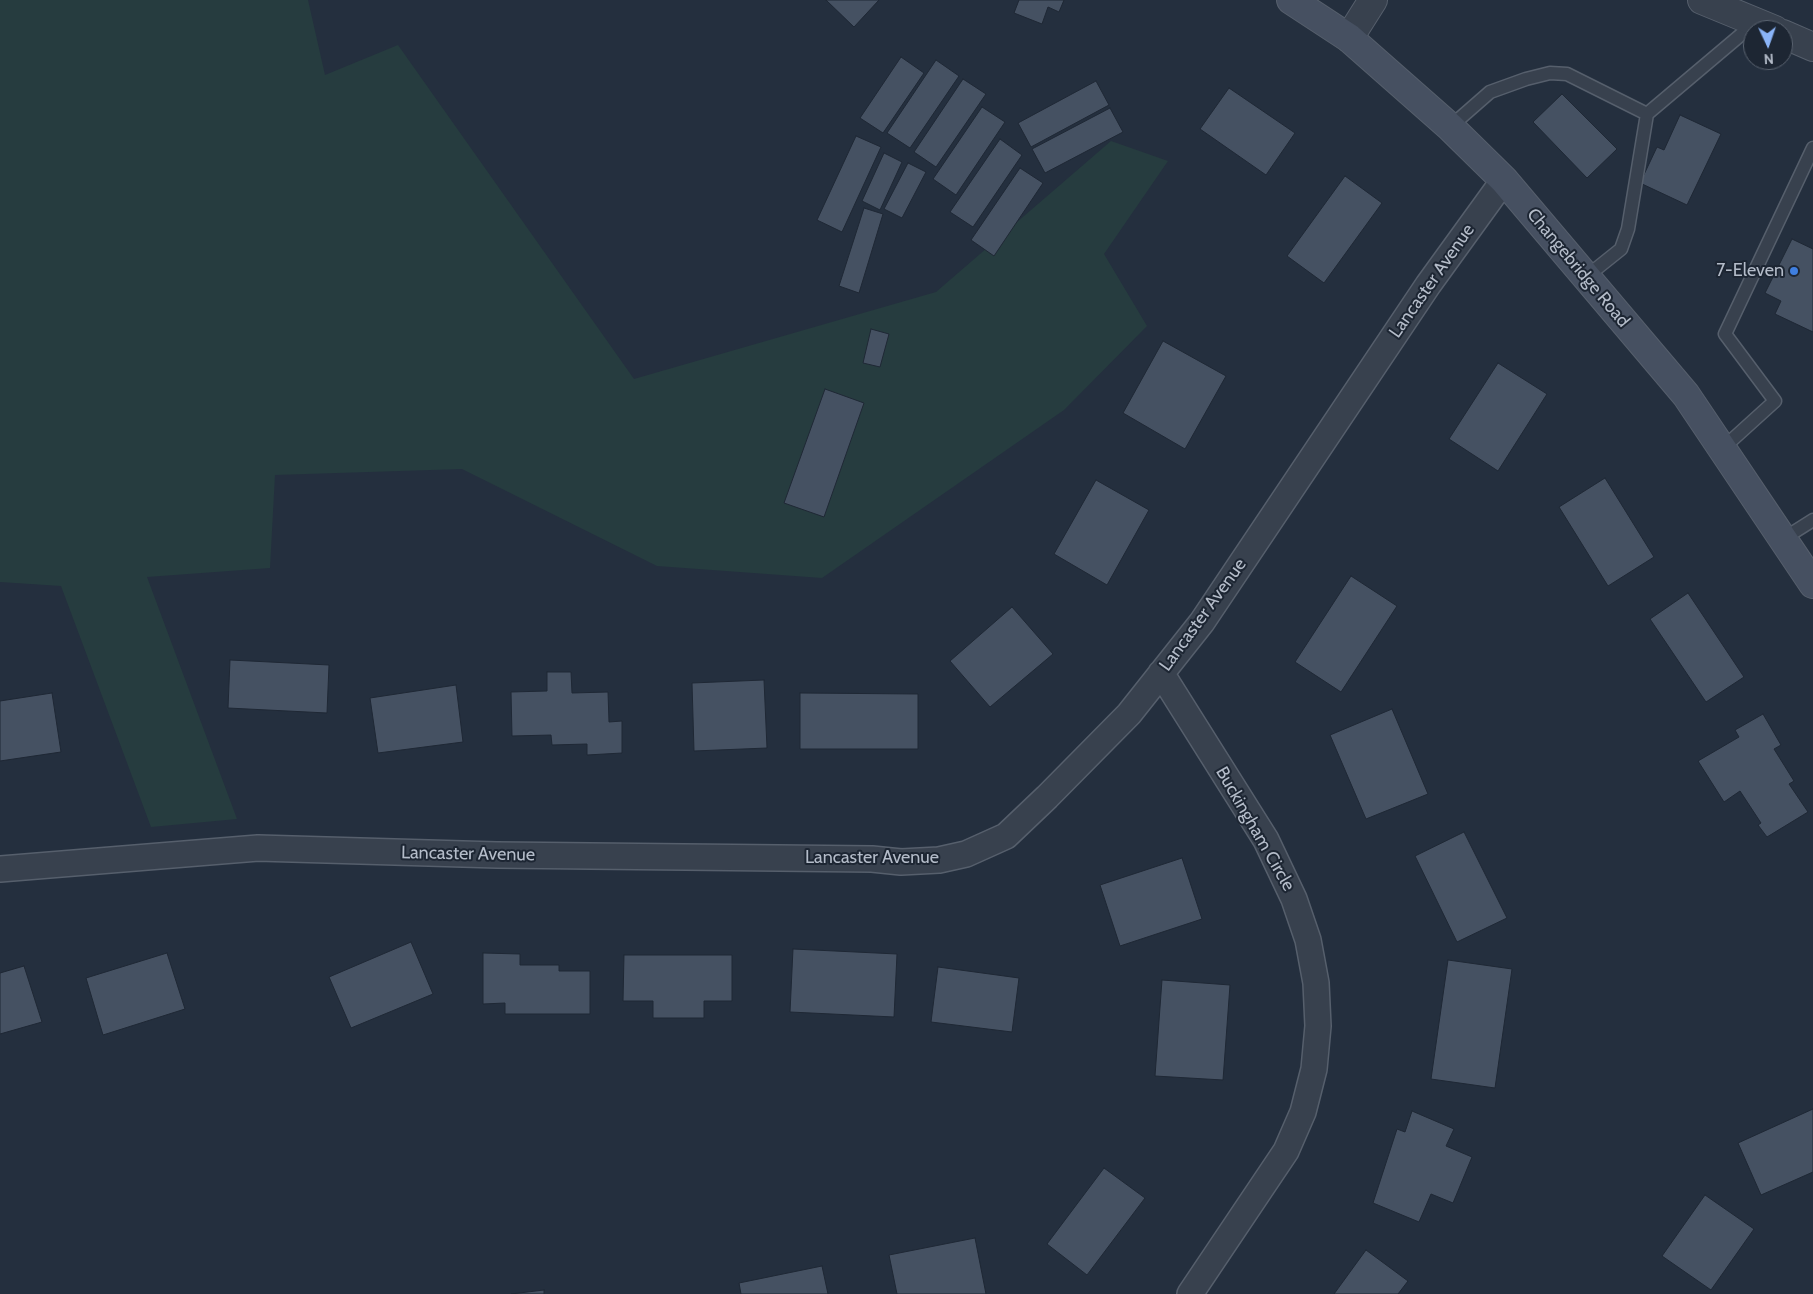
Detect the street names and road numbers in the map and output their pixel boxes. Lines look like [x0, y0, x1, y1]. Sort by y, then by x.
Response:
street label: Changebridge Road [1522, 204, 1634, 332]
street label: Lancaster Avenue [1385, 220, 1479, 342]
street label: Lancaster Avenue [1155, 554, 1251, 676]
street label: Buckingham Circle [1211, 763, 1299, 895]
street label: Lancaster Avenue [401, 842, 535, 866]
street label: Lancaster Avenue [805, 847, 939, 869]

